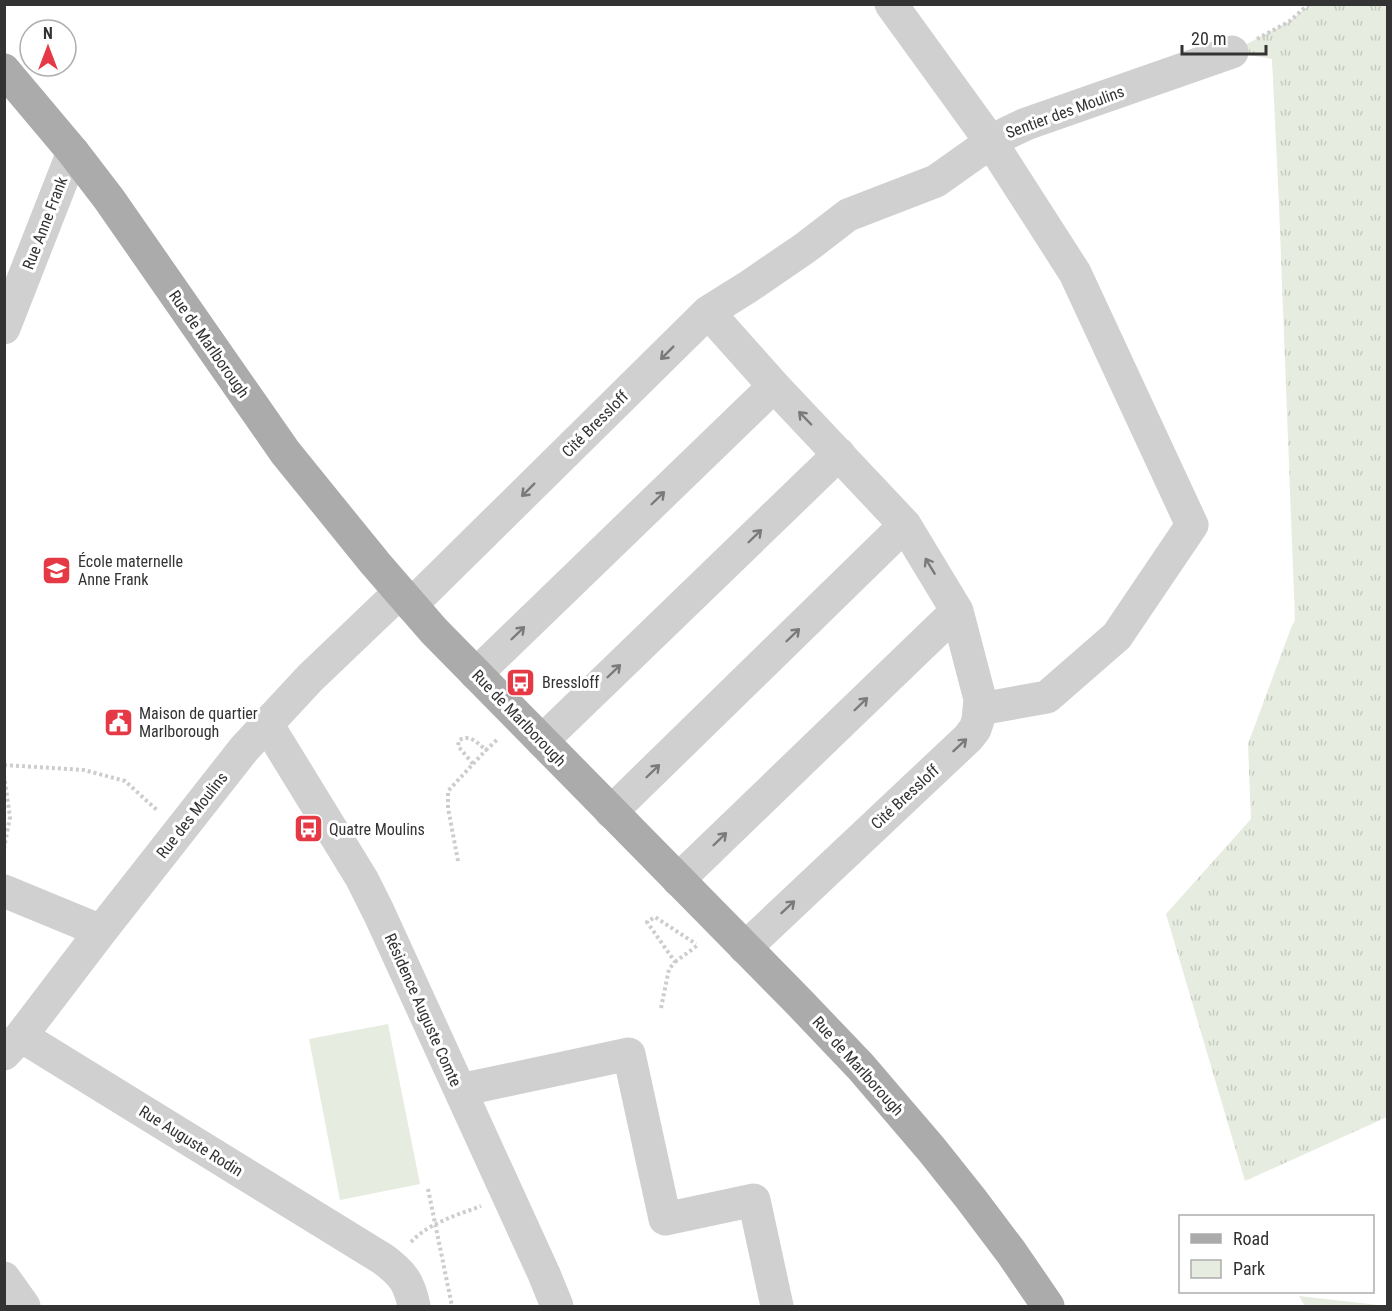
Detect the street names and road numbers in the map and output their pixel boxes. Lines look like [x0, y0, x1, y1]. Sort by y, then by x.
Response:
street label: Sentier des Moulins [1003, 82, 1127, 142]
street label: Rue Anne Frank [19, 173, 72, 272]
street label: Rue de Marlborough [165, 287, 253, 401]
street label: Cité Bressloff [558, 387, 632, 461]
street label: Rue de Marlborough [468, 666, 570, 770]
street label: Cité Bressloff [867, 761, 943, 833]
street label: Rue des Moulins [152, 768, 232, 862]
street label: Résidence Auguste Comte [381, 930, 465, 1090]
street label: Rue de Marlborough [809, 1013, 907, 1119]
street label: Rue Auguste Rodin [136, 1101, 246, 1181]

